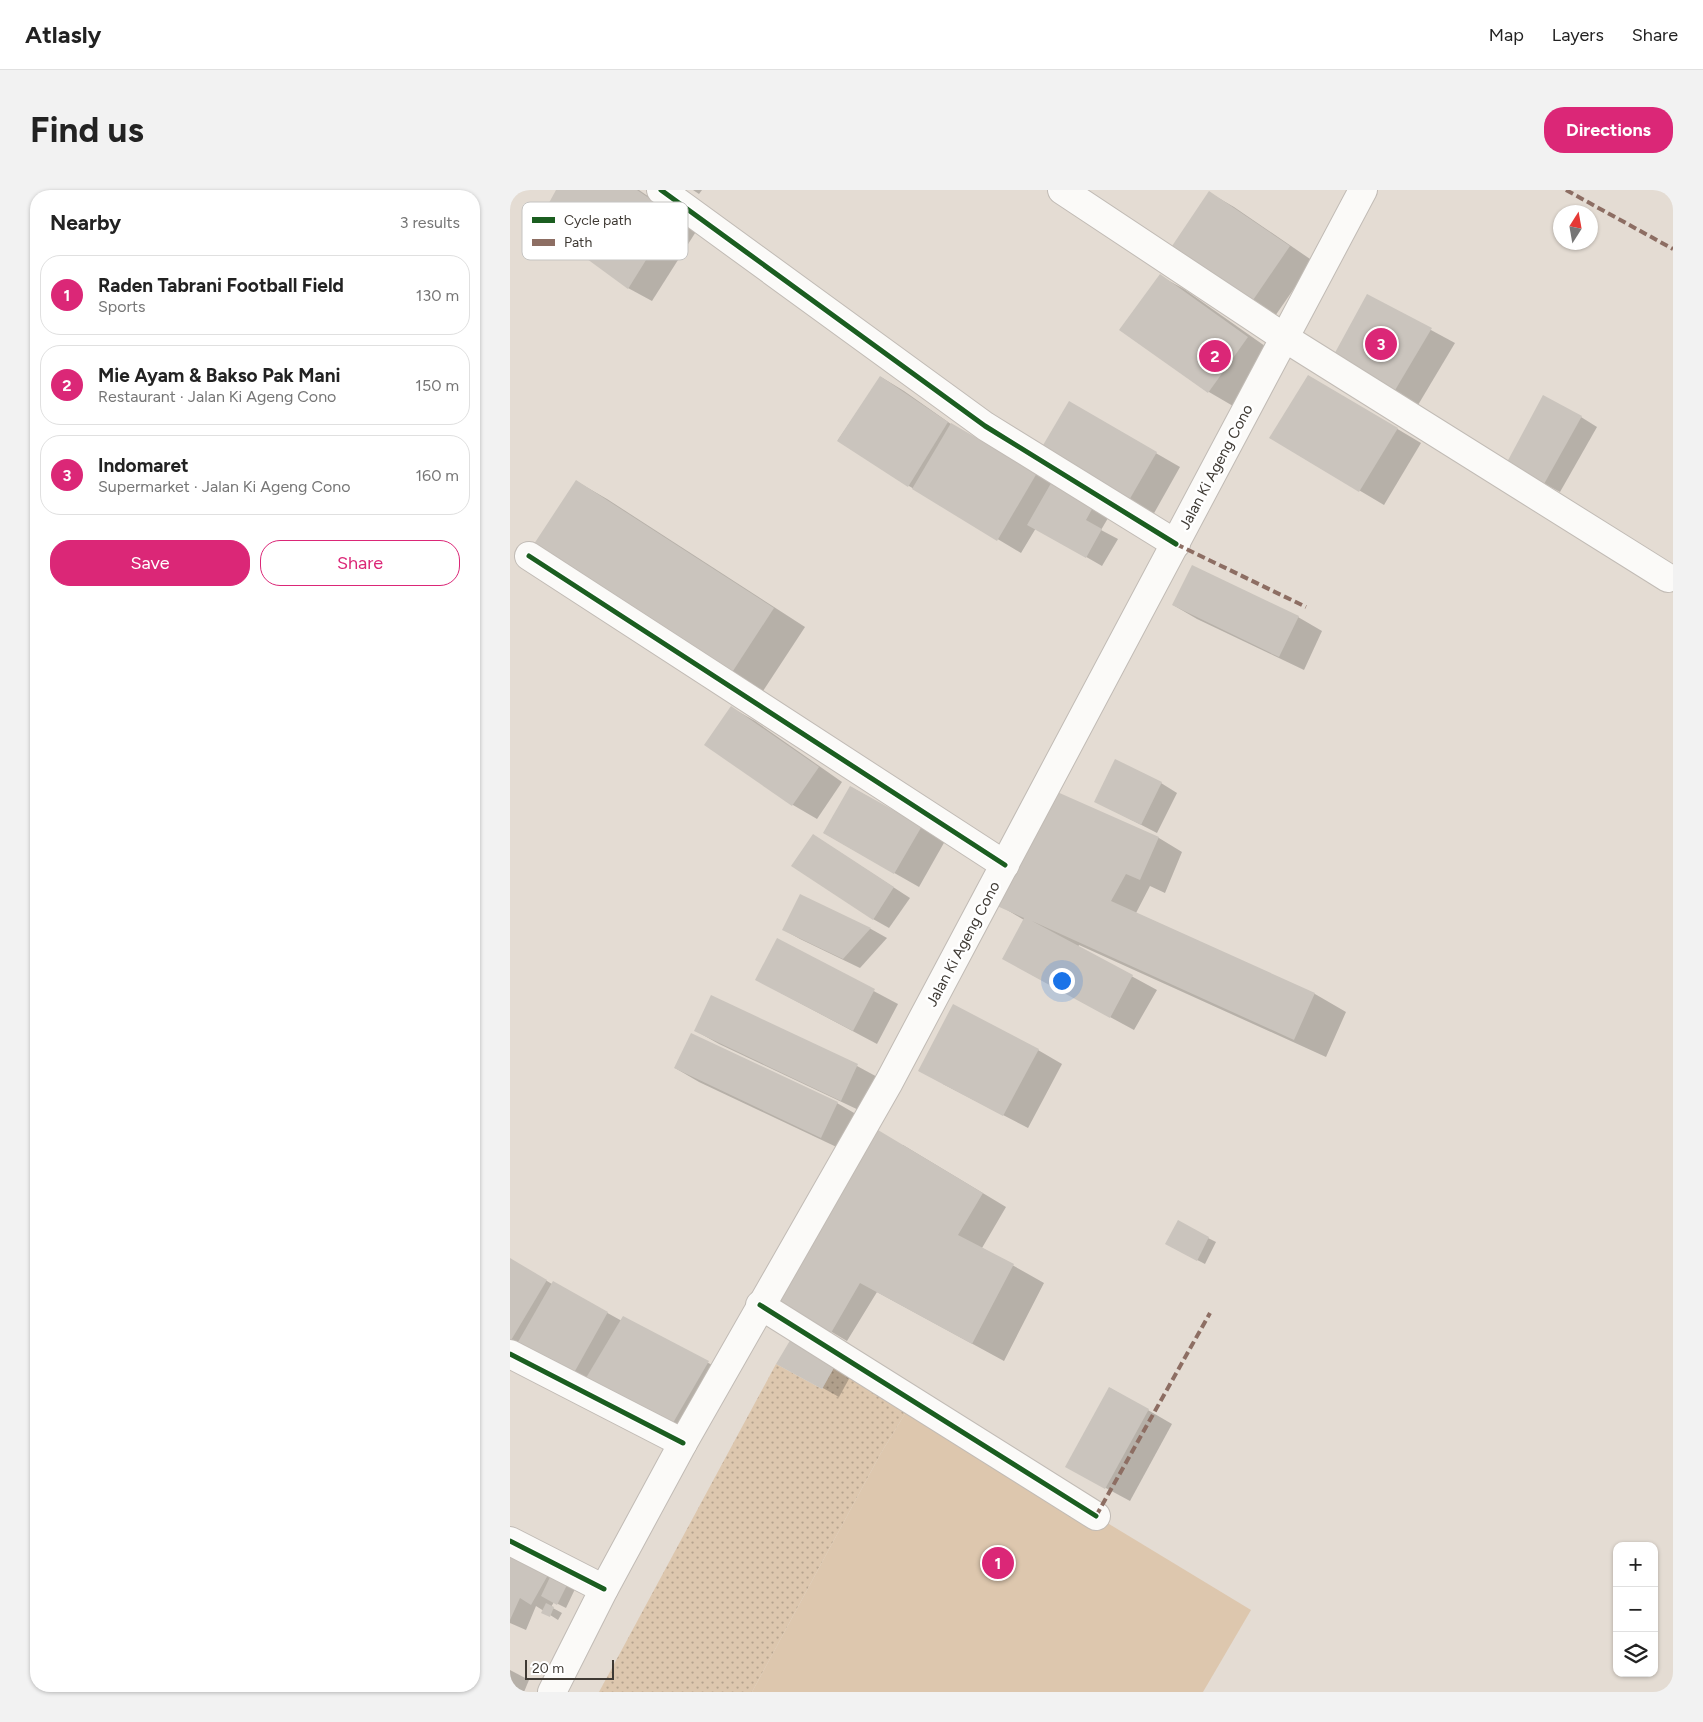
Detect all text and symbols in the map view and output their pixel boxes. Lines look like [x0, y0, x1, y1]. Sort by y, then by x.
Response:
text: Atlasly [25, 20, 101, 49]
text: Map [1489, 24, 1524, 46]
text: Layers [1552, 24, 1604, 46]
text: Share [1632, 24, 1678, 46]
button: Directions [1544, 107, 1673, 153]
text: Find us [30, 109, 144, 151]
legend [522, 202, 688, 260]
north arrow [1553, 205, 1598, 250]
text: Nearby [50, 210, 121, 235]
text: Cycle path [564, 212, 632, 229]
text: 3 results [400, 213, 460, 232]
text: Path [564, 234, 592, 251]
text: Raden Tabrani Football Field [98, 274, 344, 297]
text: 1 [64, 286, 70, 305]
text: 130 m [416, 286, 459, 305]
text: Sports [98, 297, 145, 316]
pin: 3 [1365, 325, 1397, 363]
pin: 2 [1199, 337, 1231, 375]
text: Mie Ayam & Bakso Pak Mani [98, 364, 340, 387]
text: 2 [62, 376, 72, 395]
text: 150 m [415, 376, 459, 395]
text: Restaurant · Jalan Ki Ageng Cono [98, 387, 336, 406]
street label: Jalan Ki Ageng Cono [1175, 401, 1257, 533]
text: Indomaret [98, 454, 189, 477]
text: 3 [63, 466, 71, 485]
text: 160 m [416, 466, 459, 485]
text: Supermarket · Jalan Ki Ageng Cono [98, 477, 350, 496]
button: Save [50, 540, 250, 586]
button: Share [260, 540, 460, 586]
street label: Jalan Ki Ageng Cono [922, 878, 1004, 1010]
your location [1049, 968, 1075, 994]
map controls [1613, 1542, 1658, 1677]
button: + [1613, 1542, 1658, 1587]
pin: 1 [982, 1544, 1014, 1582]
button: − [1613, 1587, 1658, 1632]
button: layers [1613, 1632, 1658, 1677]
scale bar [525, 1657, 614, 1680]
text: 20 m [532, 1660, 564, 1677]

